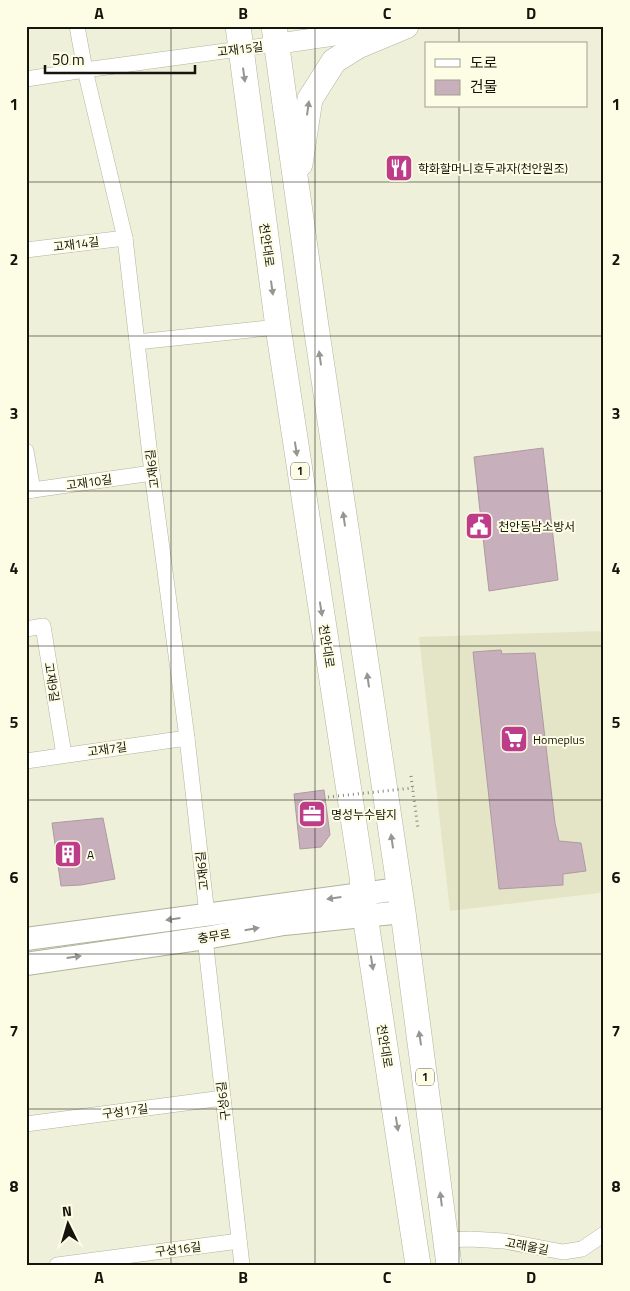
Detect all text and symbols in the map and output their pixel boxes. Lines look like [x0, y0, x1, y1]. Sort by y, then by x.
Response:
text: A [94, 1, 104, 25]
text: B [238, 1, 248, 25]
text: C [383, 1, 392, 25]
text: D [526, 1, 536, 25]
street label: 고재15길 [216, 37, 264, 61]
scale bar [45, 42, 195, 74]
legend [425, 42, 588, 108]
text: 50 m [52, 48, 85, 71]
text: 도로 [470, 51, 498, 74]
one-way arrow [240, 67, 248, 83]
text: 건물 [470, 75, 498, 98]
text: 1 [10, 92, 18, 116]
text: 1 [612, 92, 620, 116]
one-way arrow [304, 100, 312, 116]
restaurant icon: 학화할머니호두과자(천안원조) [384, 153, 414, 183]
place label: 학화할머니호두과자(천안원조) [418, 159, 568, 178]
street label: 천안대로 [255, 222, 279, 268]
street label: 고재14길 [52, 232, 100, 256]
text: 2 [10, 247, 18, 271]
text: 2 [612, 247, 620, 271]
one-way arrow [268, 280, 276, 296]
one-way arrow [316, 350, 324, 366]
text: 3 [10, 401, 18, 425]
text: 3 [612, 401, 620, 425]
one-way arrow [293, 441, 301, 457]
street label: 고재6길 [140, 448, 164, 490]
road number: 1 [291, 462, 309, 480]
street label: 고재10길 [65, 469, 113, 495]
one-way arrow [340, 511, 348, 527]
public building icon: 천안동남소방서 [464, 511, 494, 541]
place label: 천안동남소방서 [498, 517, 575, 536]
text: 4 [10, 556, 19, 580]
text: 4 [612, 556, 621, 580]
one-way arrow [317, 601, 325, 617]
street label: 천안대로 [314, 623, 340, 669]
street label: 고재9길 [40, 661, 64, 703]
one-way arrow [364, 671, 372, 687]
text: 5 [10, 710, 19, 734]
text: 5 [612, 710, 621, 734]
supermarket icon: Homeplus [499, 724, 529, 754]
place label: Homeplus [533, 730, 585, 749]
street label: 고재7길 [86, 737, 128, 761]
office icon: 명성누수탐지 [297, 799, 327, 829]
place label: 명성누수탐지 [331, 805, 397, 824]
one-way arrow [388, 832, 396, 848]
building icon: A [53, 839, 83, 869]
place label: A [87, 845, 94, 864]
street label: 고재6길 [190, 850, 214, 892]
text: 6 [10, 865, 19, 889]
text: 6 [612, 865, 621, 889]
one-way arrow [325, 894, 341, 902]
one-way arrow [164, 915, 180, 923]
street label: 충무로 [196, 924, 232, 948]
one-way arrow [245, 925, 261, 933]
one-way arrow [67, 953, 83, 961]
one-way arrow [368, 956, 376, 972]
text: 7 [10, 1019, 18, 1043]
text: 7 [612, 1019, 620, 1043]
street label: 천안대로 [372, 1023, 398, 1069]
one-way arrow [416, 1030, 424, 1046]
road number: 1 [416, 1068, 434, 1086]
street label: 구성6길 [211, 1080, 235, 1122]
street label: 구성17길 [101, 1099, 149, 1123]
one-way arrow [393, 1116, 401, 1132]
text: 8 [10, 1174, 19, 1198]
text: 8 [612, 1174, 621, 1198]
one-way arrow [437, 1191, 445, 1207]
north arrow [42, 1198, 92, 1248]
text: N [61, 1200, 73, 1221]
street label: 고래울길 [504, 1232, 550, 1260]
street label: 구성16길 [154, 1237, 202, 1261]
text: A [94, 1265, 104, 1289]
text: B [238, 1265, 248, 1289]
text: C [383, 1265, 392, 1289]
text: D [526, 1265, 536, 1289]

